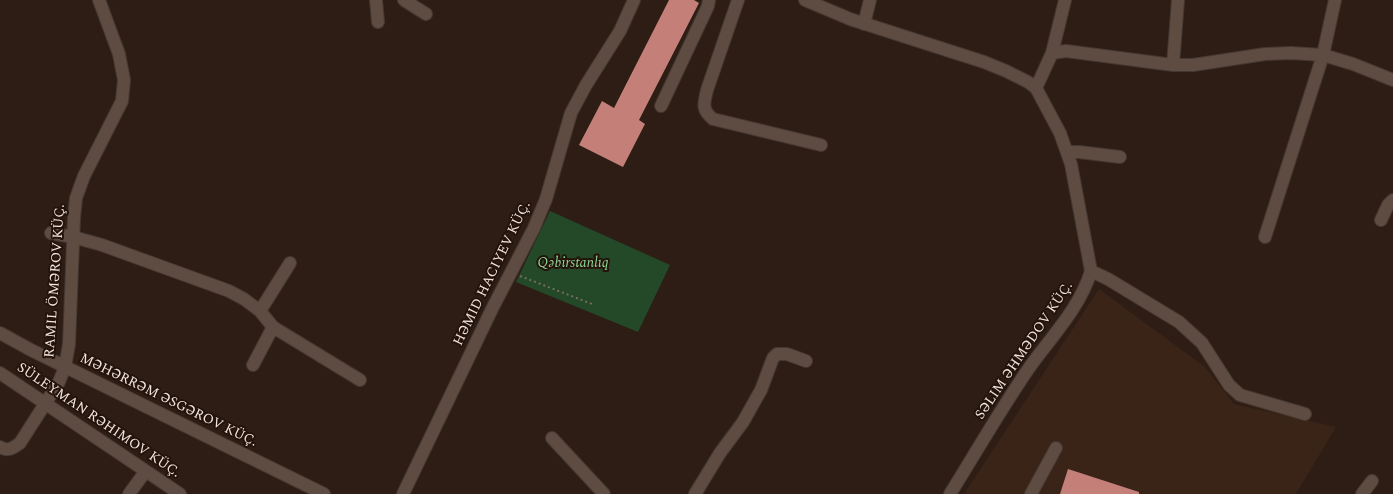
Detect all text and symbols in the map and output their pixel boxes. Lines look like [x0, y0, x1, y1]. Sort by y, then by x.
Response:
street label: HƏMID HACIYEV KÜÇ. [451, 199, 535, 349]
street label: RAMIL ÖMƏROV KÜÇ. [42, 204, 70, 358]
park label: Qəbirstanlıq [538, 256, 608, 272]
street label: SƏLIM ƏHMƏDOV KÜÇ. [973, 279, 1077, 423]
street label: MƏHƏRRƏM ƏSGƏROV KÜÇ. [77, 351, 259, 451]
street label: SÜLEYMAN RƏHIMOV KÜÇ. [13, 360, 183, 482]

